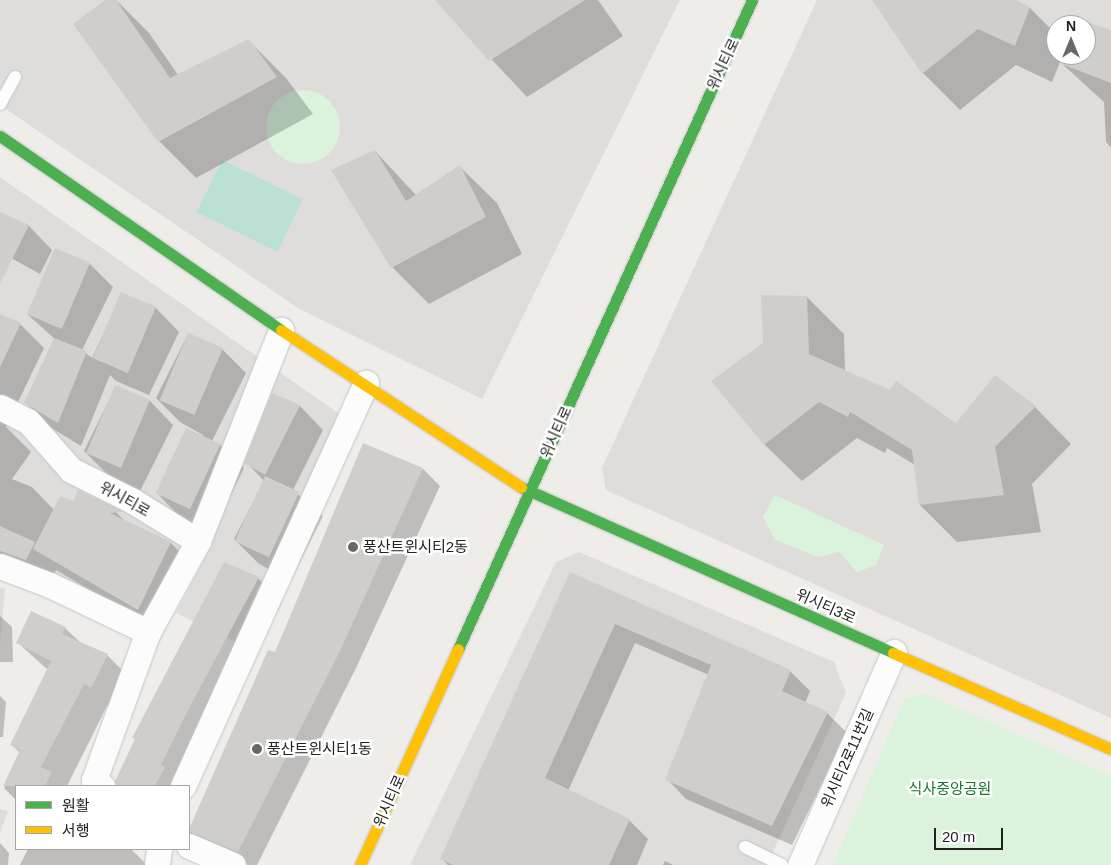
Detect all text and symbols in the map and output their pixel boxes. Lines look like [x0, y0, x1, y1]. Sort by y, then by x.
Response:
north arrow [1046, 15, 1096, 65]
text: N [1066, 18, 1076, 34]
street label: 위시티로 [703, 35, 743, 93]
street label: 위시티로 [537, 403, 575, 461]
street label: 위시티로 [96, 478, 154, 520]
place label: 풍산트윈시티2동 [363, 538, 468, 556]
marker: 풍산트윈시티2동 [347, 541, 359, 553]
street label: 위시티3로 [793, 585, 859, 627]
street label: 위시티2로11번길 [817, 706, 877, 810]
place label: 풍산트윈시티1동 [267, 740, 372, 758]
marker: 풍산트윈시티1동 [251, 743, 263, 755]
street label: 위시티로 [370, 772, 408, 830]
park label: 식사중앙공원 [909, 780, 991, 798]
legend [15, 785, 190, 850]
text: 원활 [62, 797, 90, 814]
scale bar [936, 818, 1005, 850]
text: 서행 [62, 822, 90, 839]
text: 20 m [942, 828, 975, 845]

